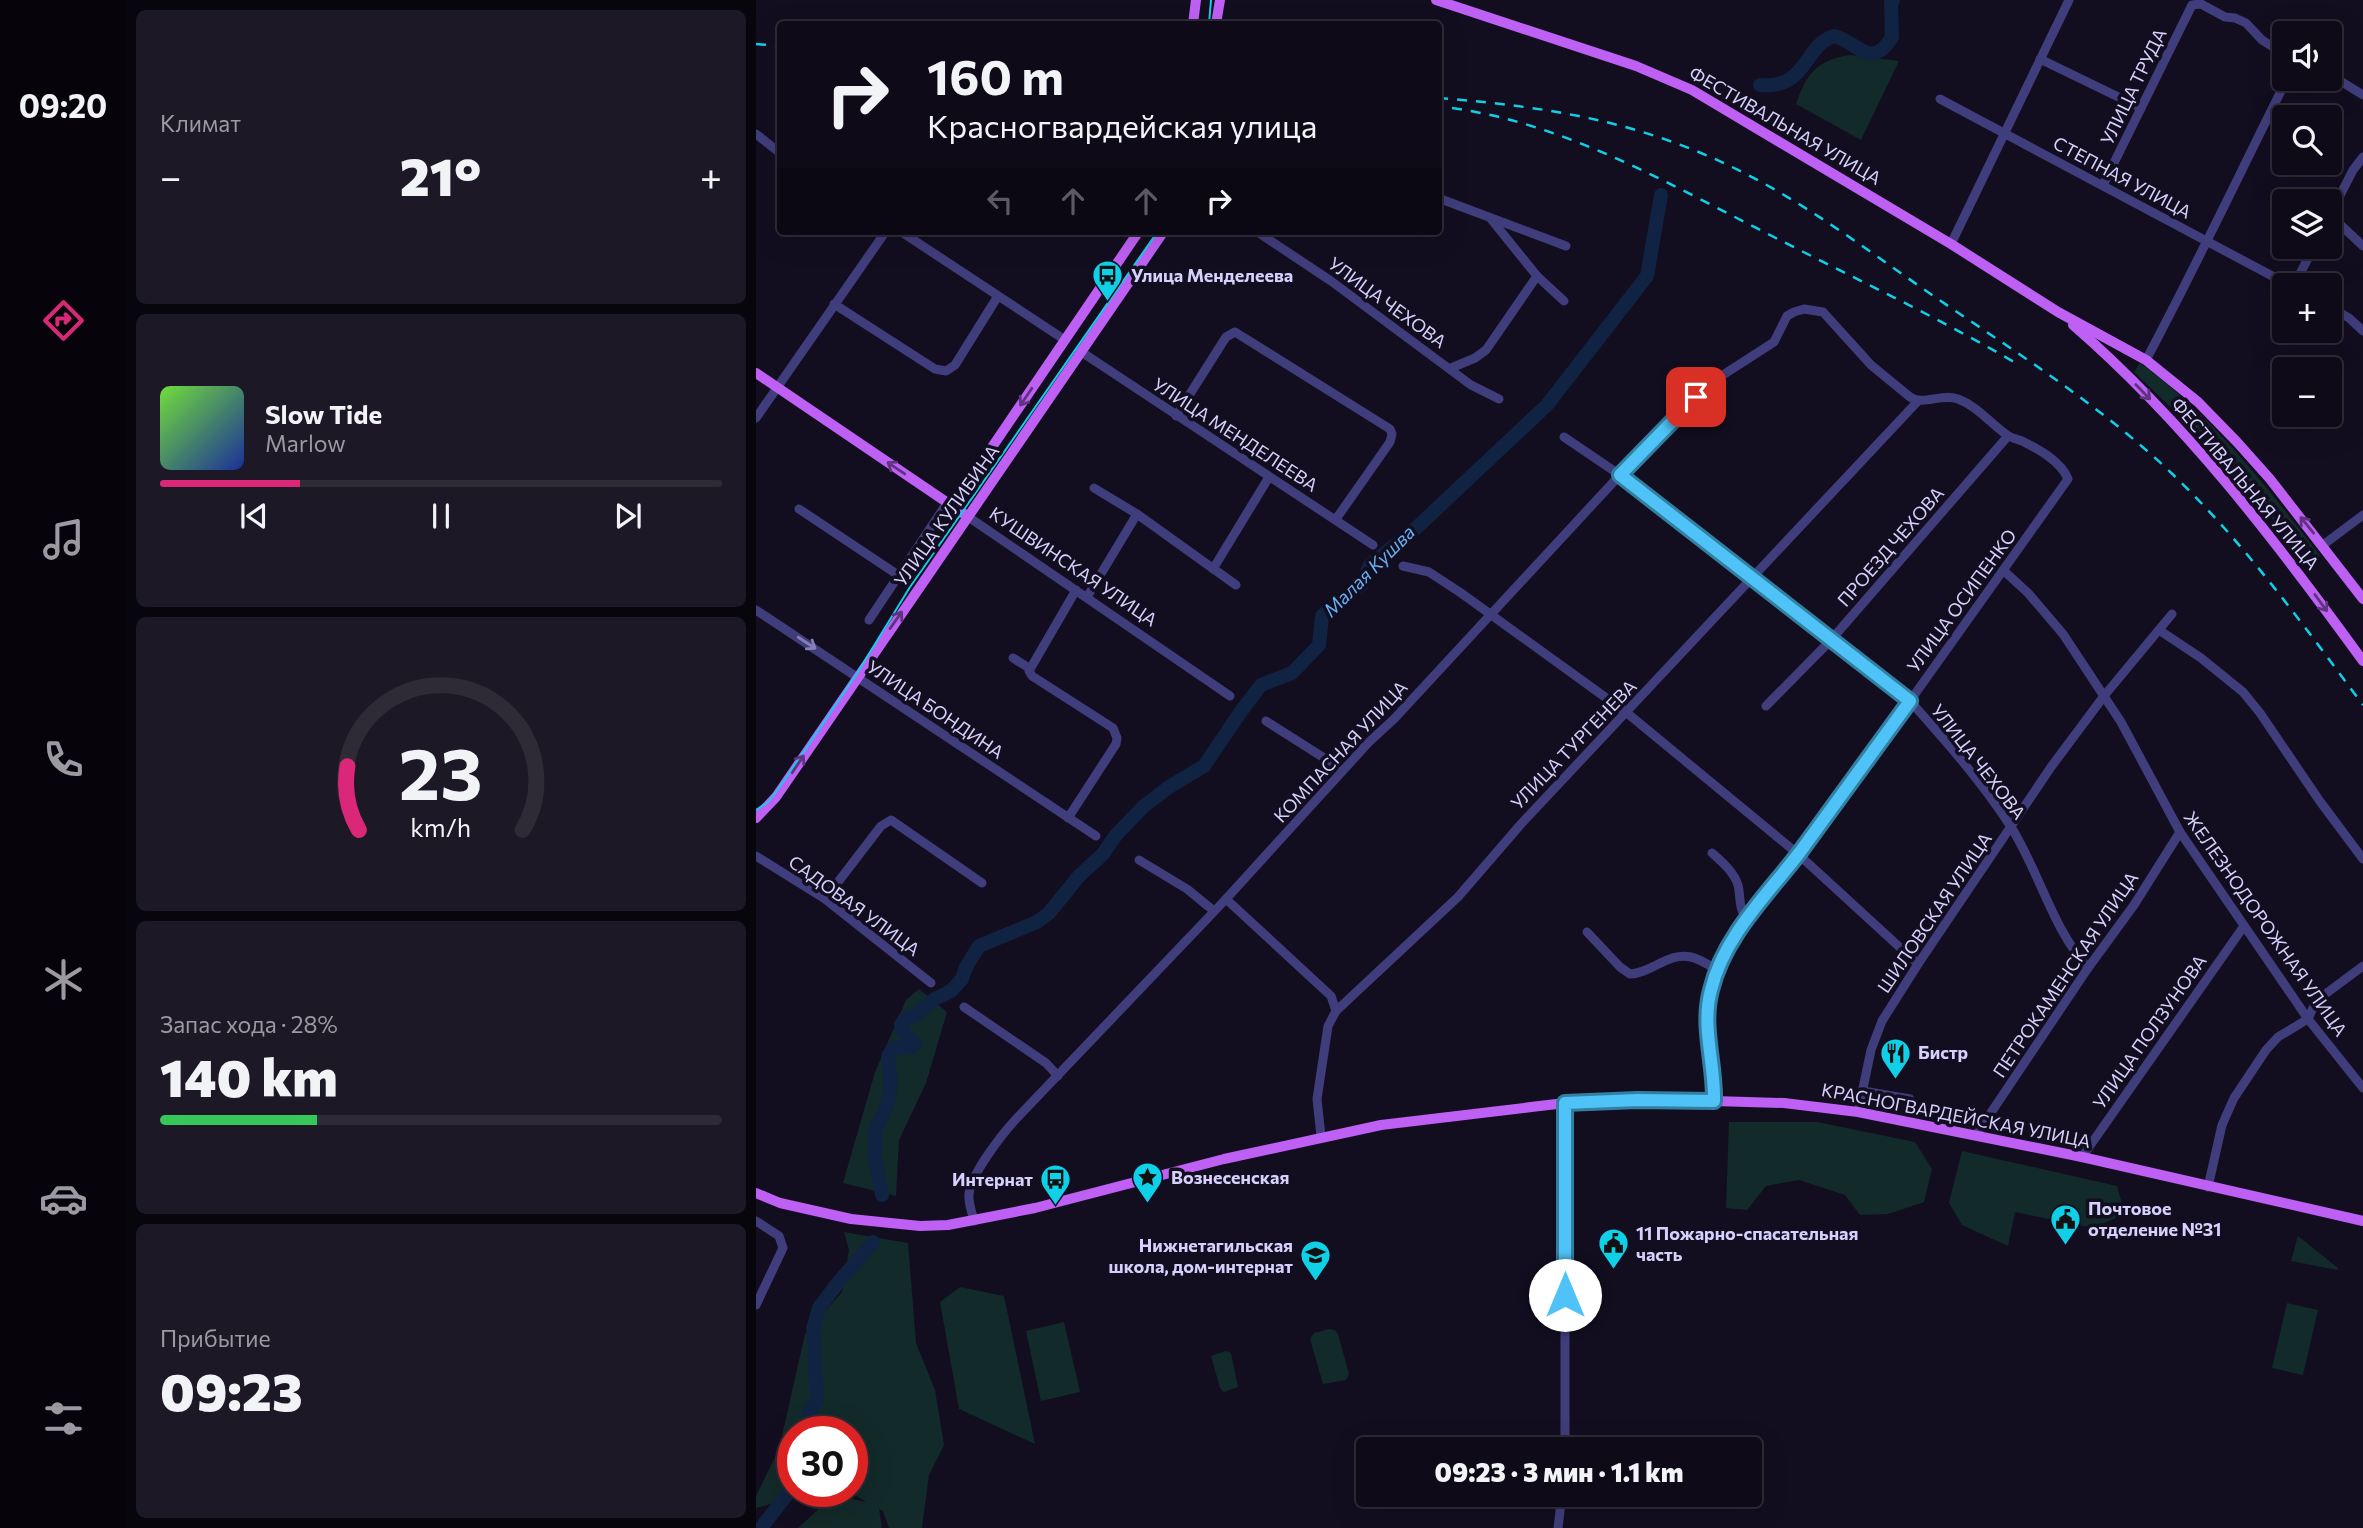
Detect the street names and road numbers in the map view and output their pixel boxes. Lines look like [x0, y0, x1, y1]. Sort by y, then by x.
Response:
street label: УЛИЦА ТРУДА [2095, 25, 2171, 148]
street label: ФЕСТИВАЛЬНАЯ УЛИЦА [1686, 61, 1885, 189]
street label: СТЕПНАЯ УЛИЦА [2050, 131, 2195, 223]
street label: УЛИЦА ЧЕХОВА [1324, 252, 1451, 352]
street label: УЛИЦА МЕНДЕЛЕЕВА [1149, 373, 1322, 496]
street label: ФЕСТИВАЛЬНАЯ УЛИЦА [2167, 393, 2324, 574]
street label: УЛИЦА КУЛИБИНА [889, 440, 1003, 590]
street label: ПРОЕЗД ЧЕХОВА [1832, 482, 1948, 611]
street label: КУШВИНСКАЯ УЛИЦА [985, 502, 1162, 631]
street label: УЛИЦА ОСИПЕНКО [1902, 525, 2021, 676]
street label: УЛИЦА БОНДИНА [863, 655, 1008, 763]
street label: УЛИЦА ТУРГЕНЕВА [1506, 675, 1641, 814]
street label: КОМПАСНАЯ УЛИЦА [1269, 676, 1412, 827]
street label: УЛИЦА ЧЕХОВА [1927, 699, 2031, 823]
street label: ЖЕЛЕЗНОДОРОЖНАЯ УЛИЦА [2179, 807, 2352, 1040]
street label: ШИЛОВСКАЯ УЛИЦА [1872, 828, 1996, 997]
street label: САДОВАЯ УЛИЦА [785, 850, 924, 960]
street label: ПЕТРОКАМЕНСКАЯ УЛИЦА [1988, 867, 2142, 1082]
street label: УЛИЦА ПОЛЗУНОВА [2088, 950, 2211, 1113]
street label: КРАСНОГВАРДЕЙСКАЯ УЛИЦА [1820, 1078, 2093, 1152]

